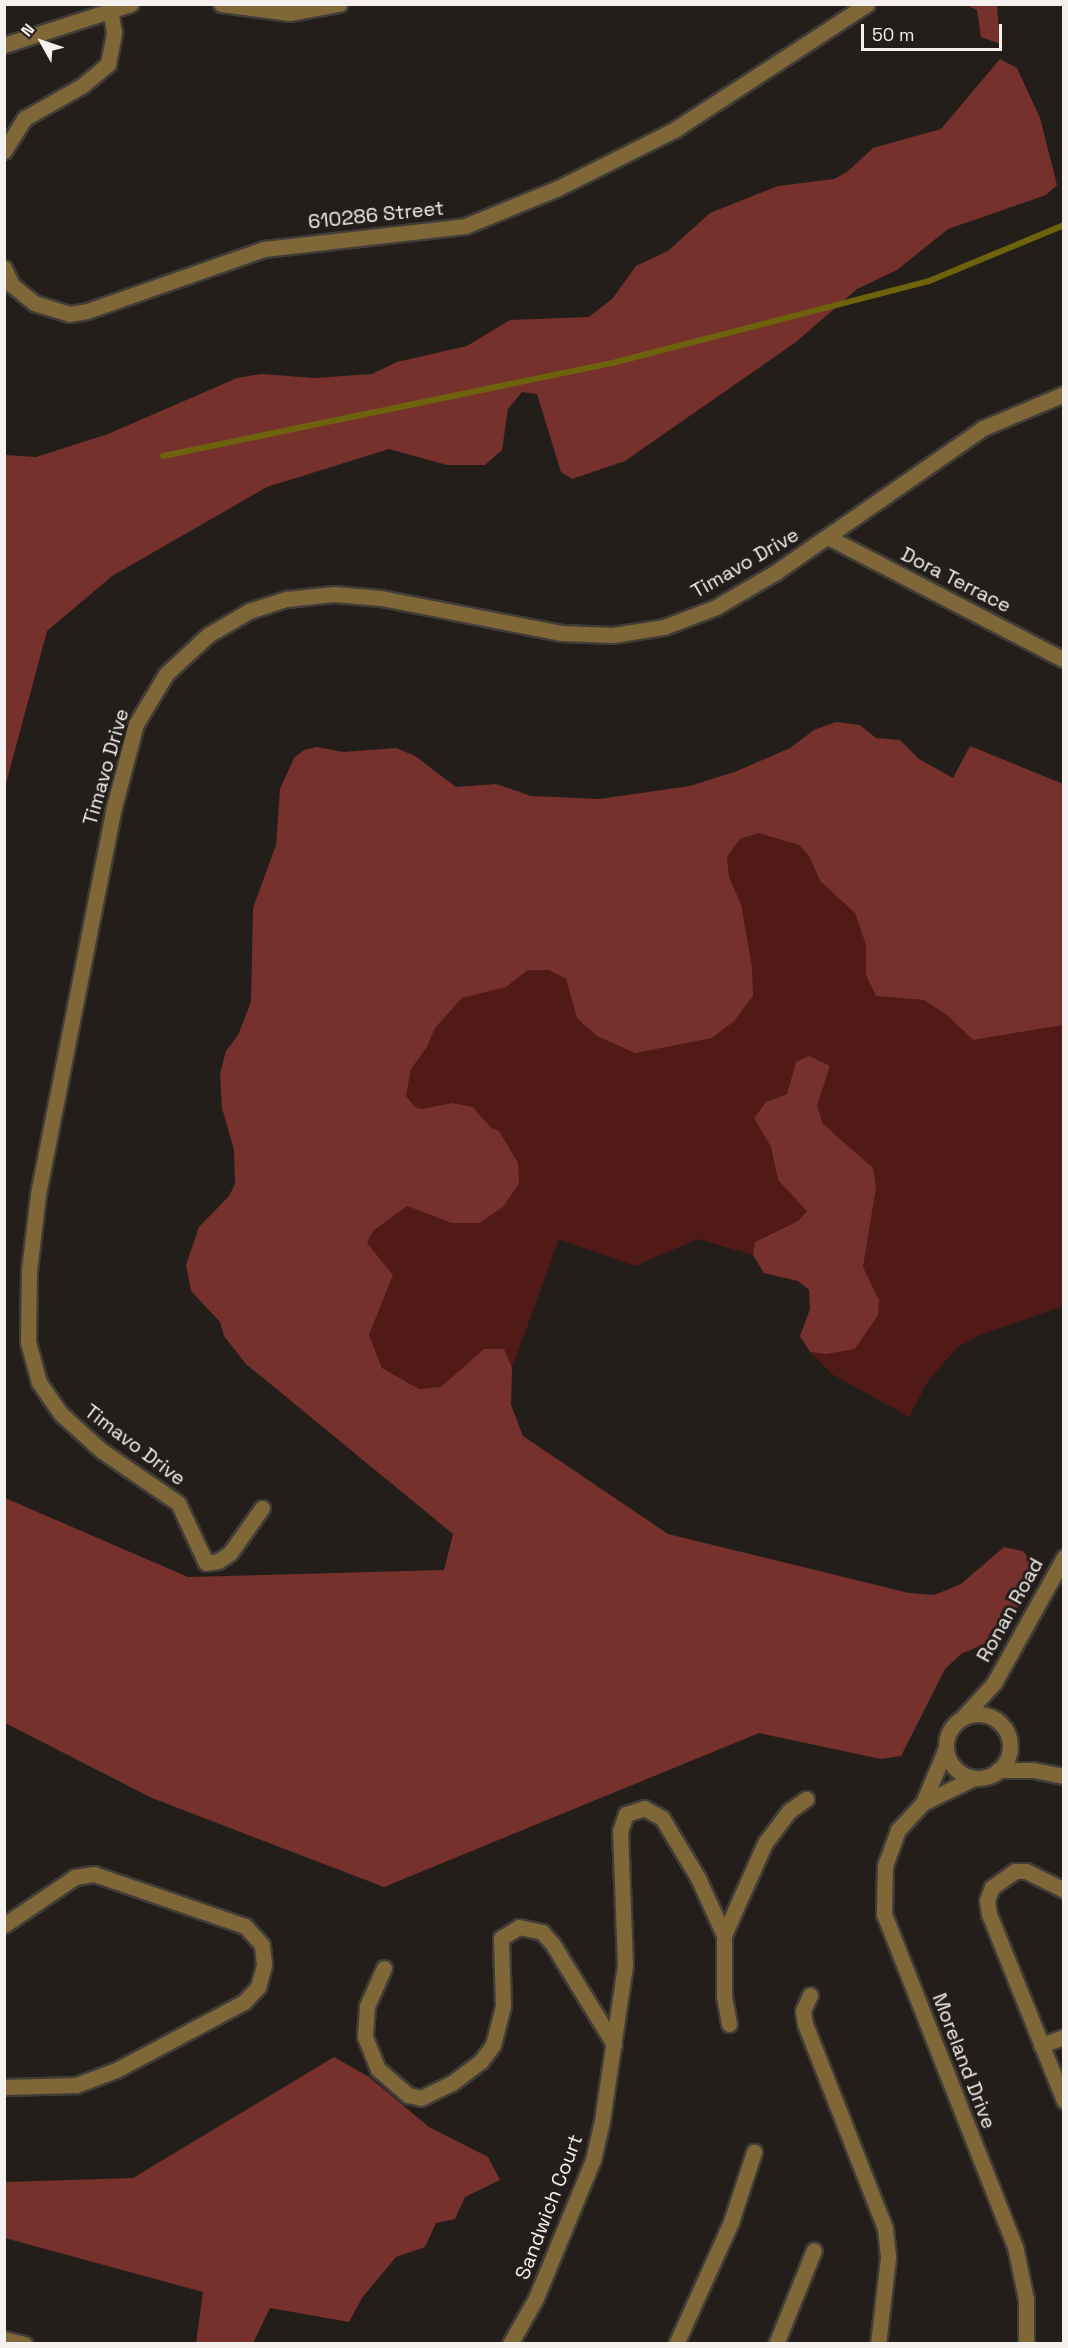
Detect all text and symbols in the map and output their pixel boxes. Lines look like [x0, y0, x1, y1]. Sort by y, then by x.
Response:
north arrow [12, 12, 72, 72]
scale bar [864, 12, 1005, 50]
text: N [16, 19, 39, 41]
text: 50 m [872, 23, 914, 46]
street label: 610286 Street [307, 196, 445, 234]
street label: Timavo Drive [687, 523, 803, 603]
street label: Dora Terrace [897, 542, 1015, 618]
street label: Timavo Drive [78, 706, 134, 828]
street label: Timavo Drive [80, 1399, 190, 1491]
street label: Ronan Road [972, 1554, 1048, 1666]
street label: Moreland Drive [927, 1990, 1001, 2132]
street label: Sandwich Court [510, 2131, 588, 2283]

